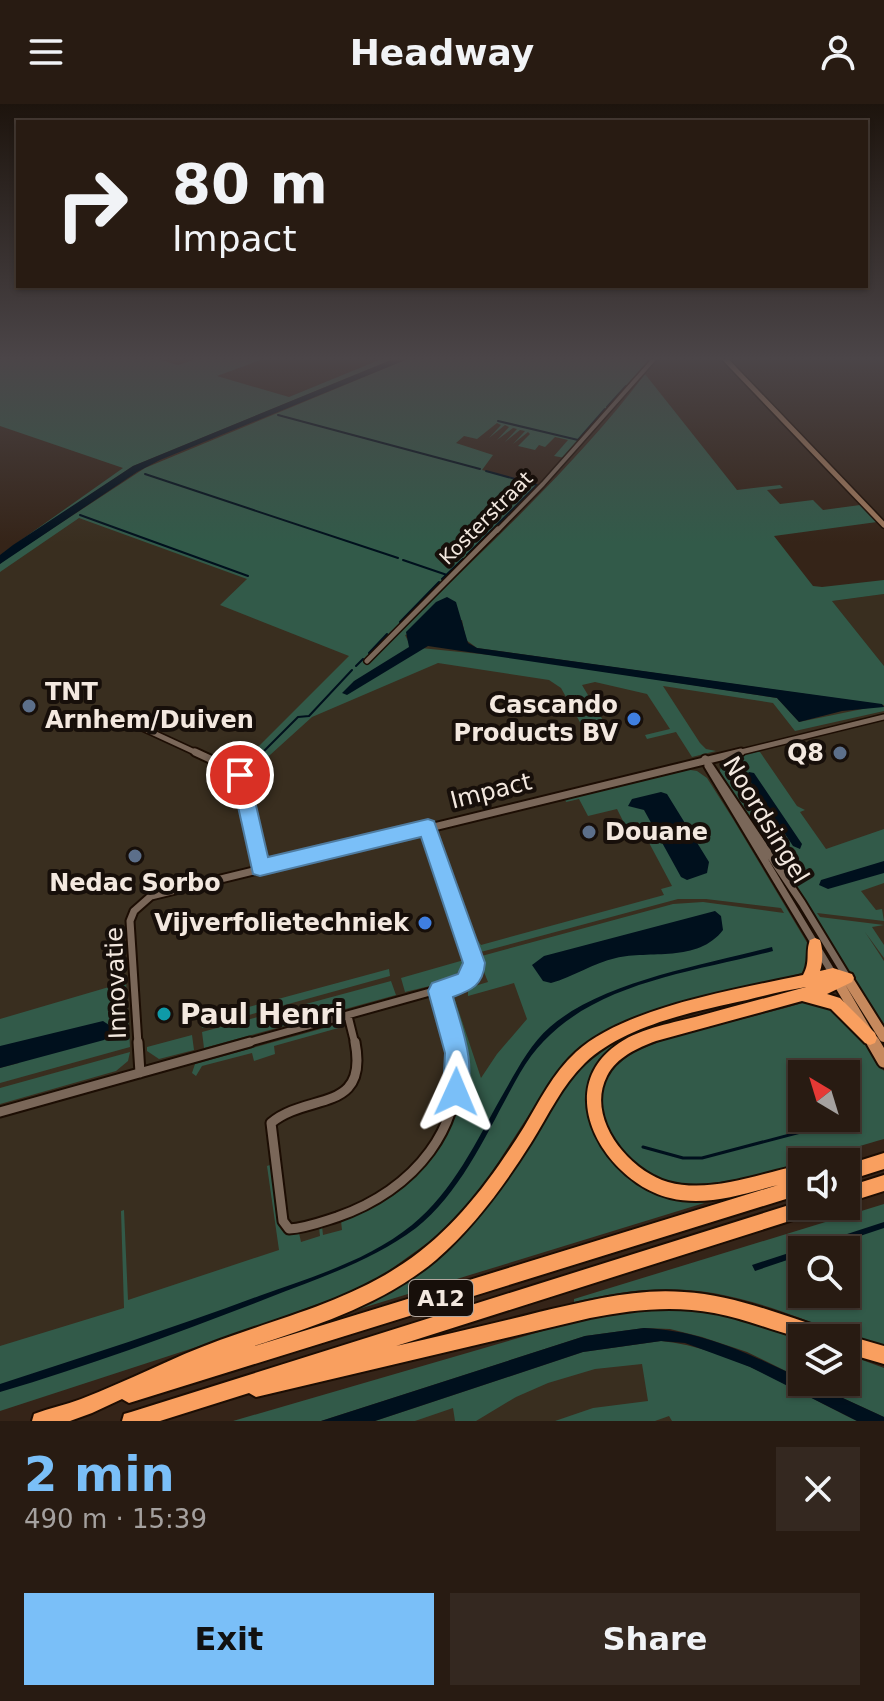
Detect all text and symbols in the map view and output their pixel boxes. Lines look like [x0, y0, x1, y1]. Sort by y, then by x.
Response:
icon: menu [24, 30, 68, 74]
icon: person [816, 30, 860, 74]
text: Headway [350, 32, 534, 73]
text: 80 m [172, 151, 328, 216]
icon: right [40, 152, 144, 256]
text: Impact [172, 218, 297, 259]
street label: Kosterstraat [434, 466, 538, 570]
place label: TNT Arnhem/Duiven [45, 678, 254, 734]
place label: Cascando Products BV [454, 691, 618, 747]
marker: TNT Arnhem/Duiven [20, 697, 38, 715]
marker: Cascando Products BV [625, 710, 643, 728]
place label: Q8 [787, 739, 824, 767]
pin [206, 741, 274, 809]
marker: Q8 [831, 744, 849, 762]
street label: Noordsingel [717, 751, 815, 889]
icon: arrive [218, 753, 262, 797]
street label: Impact [447, 767, 535, 815]
place label: Douane [605, 818, 708, 846]
marker: Douane [580, 823, 598, 841]
marker: Nedac Sorbo [126, 847, 144, 865]
place label: Nedac Sorbo [49, 869, 221, 897]
place label: Vijverfolietechniek [154, 909, 410, 937]
marker: Vijverfolietechniek [416, 914, 434, 932]
street label: Innovatie [100, 927, 132, 1039]
place label: Paul Henri [180, 998, 344, 1031]
marker: Paul Henri [155, 1005, 173, 1023]
position arrow [414, 1050, 498, 1134]
north arrow [788, 1060, 860, 1132]
map controls [788, 1060, 860, 1396]
button: sound [788, 1148, 860, 1220]
button: search [788, 1236, 860, 1308]
road number: A12 [409, 1280, 473, 1316]
button: layers [788, 1324, 860, 1396]
text: 2 min [24, 1446, 175, 1502]
button: close [776, 1447, 860, 1531]
text: 490 m · 15:39 [24, 1504, 207, 1534]
button: Exit [24, 1593, 434, 1685]
button: Share [450, 1593, 860, 1685]

